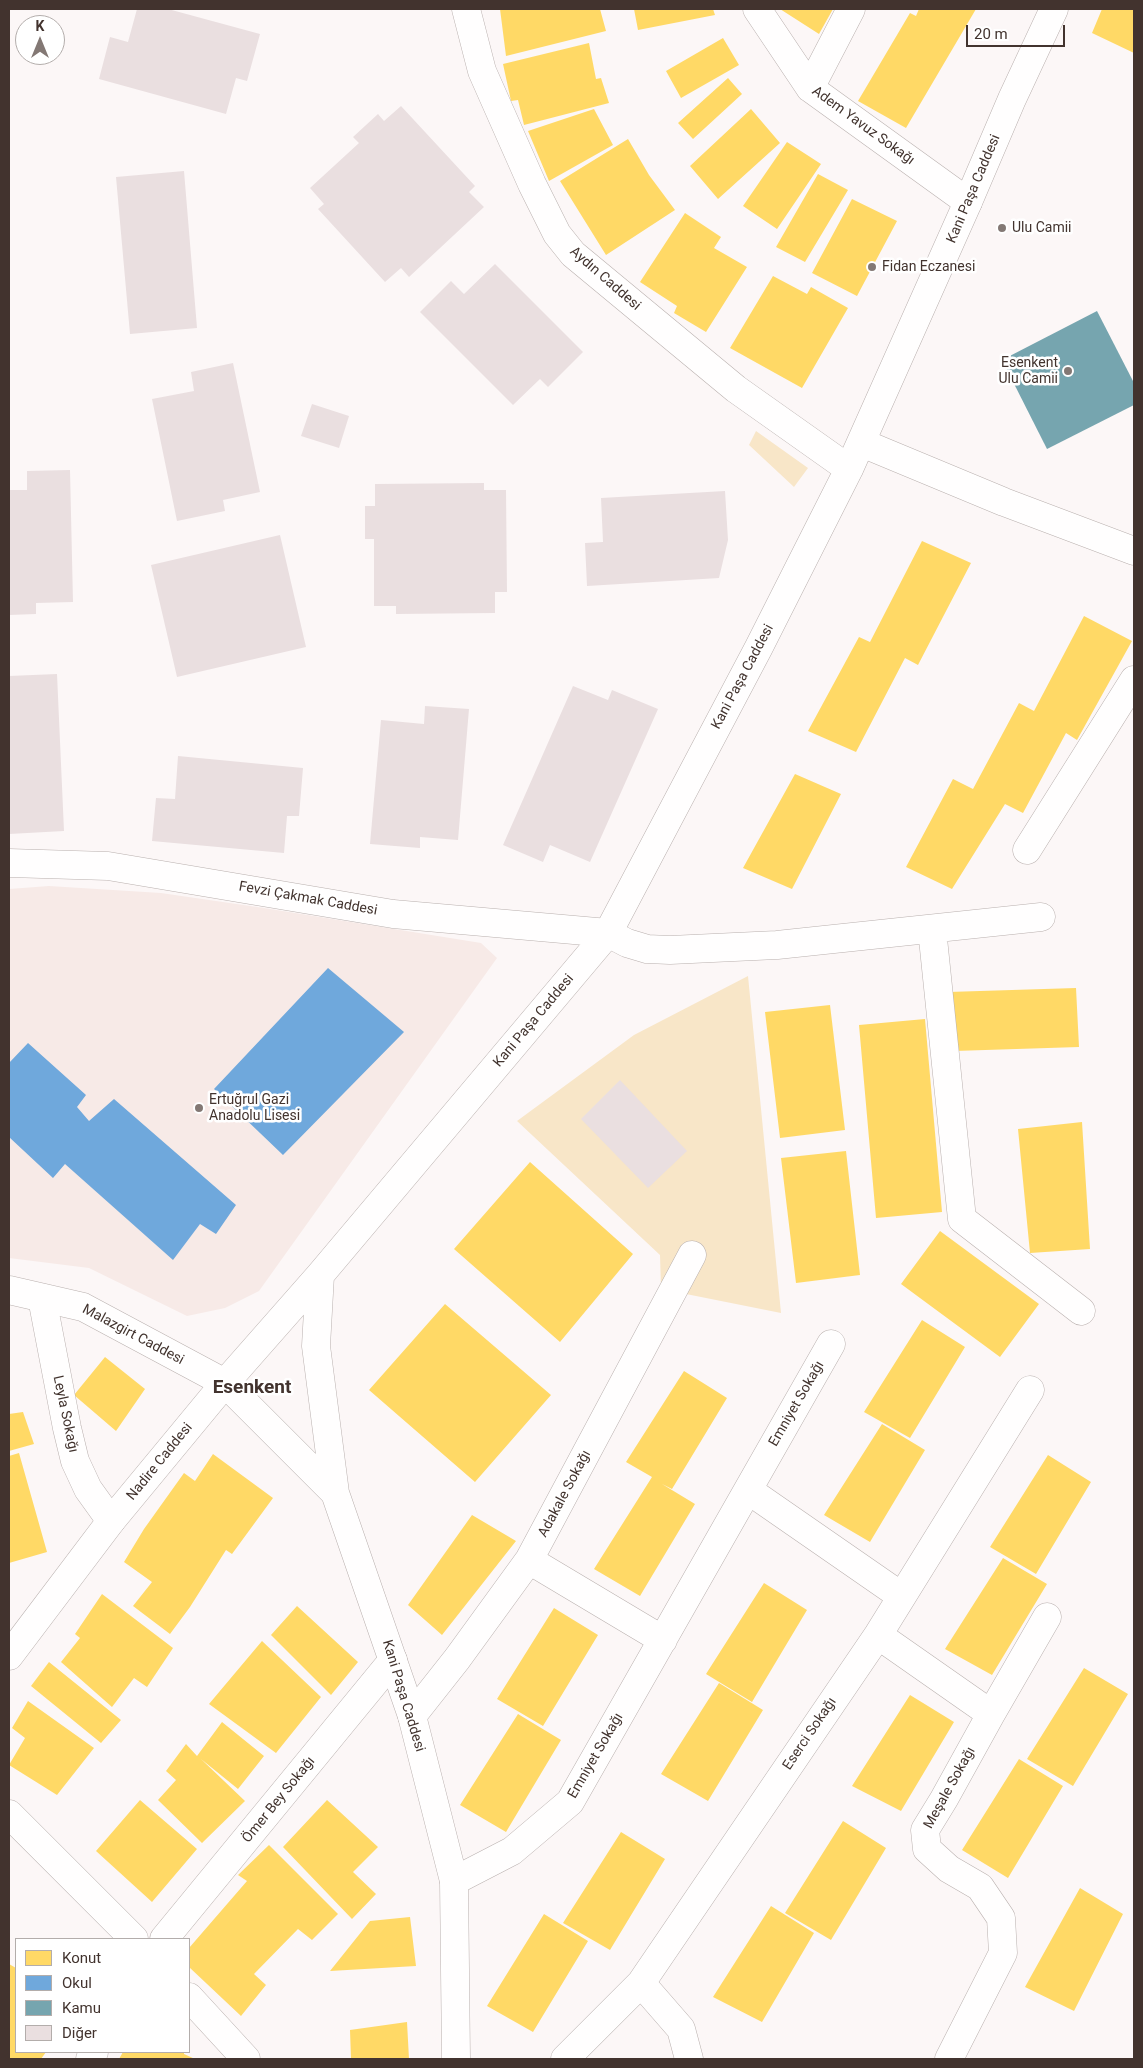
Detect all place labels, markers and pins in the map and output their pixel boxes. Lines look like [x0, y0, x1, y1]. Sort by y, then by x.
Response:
place label: Ulu Camii [1012, 220, 1071, 236]
marker: Ulu Camii [996, 222, 1008, 234]
place label: Fidan Eczanesi [882, 259, 975, 275]
marker: Fidan Eczanesi [866, 261, 878, 273]
place label: Esenkent Ulu Camii [999, 355, 1058, 388]
marker: Esenkent Ulu Camii [1062, 365, 1074, 377]
place label: Ertuğrul Gazi Anadolu Lisesi [209, 1092, 300, 1124]
marker: Ertuğrul Gazi Anadolu Lisesi [193, 1102, 205, 1114]

